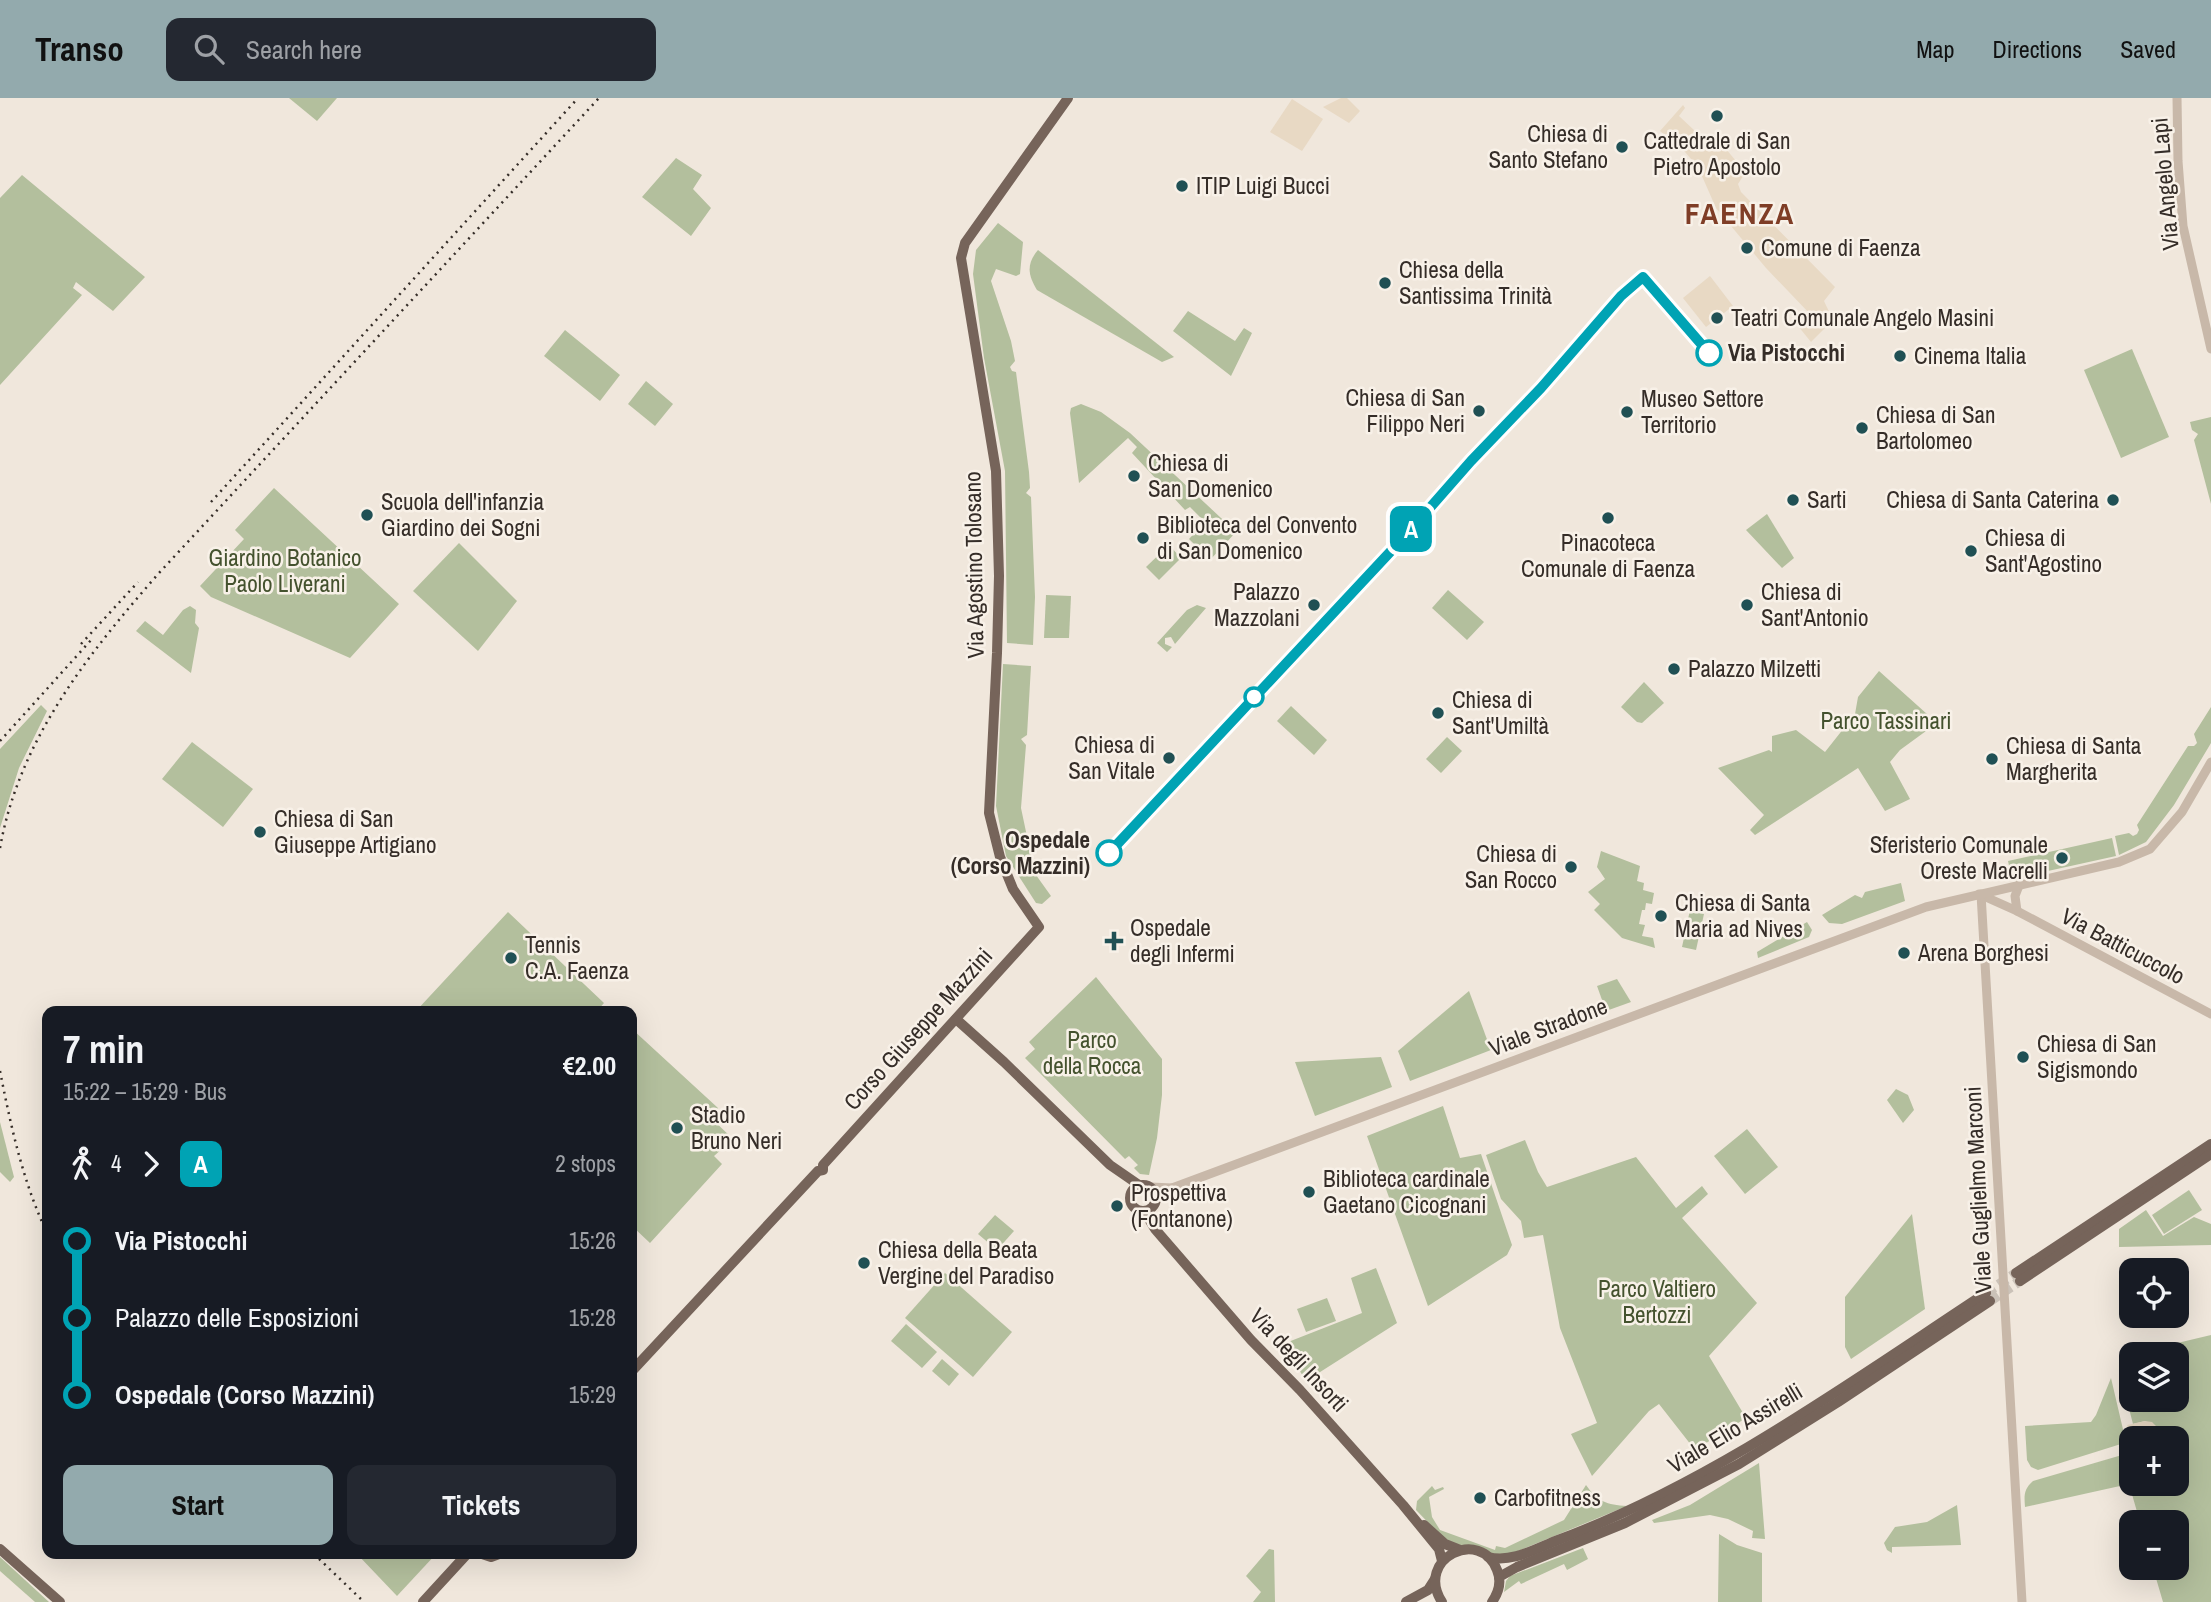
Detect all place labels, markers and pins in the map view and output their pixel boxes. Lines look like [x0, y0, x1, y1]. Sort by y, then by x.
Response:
marker: Cattedrale di San Pietro Apostolo [1709, 108, 1725, 124]
place label: Chiesa di Santo Stefano [1488, 118, 1608, 175]
place label: Cattedrale di San Pietro Apostolo [1644, 125, 1790, 182]
marker: Chiesa di Santo Stefano [1614, 139, 1630, 155]
place label: ITIP Luigi Bucci [1196, 170, 1330, 201]
marker: ITIP Luigi Bucci [1174, 178, 1190, 194]
place label: Comune di Faenza [1761, 232, 1921, 263]
marker: Comune di Faenza [1739, 240, 1755, 256]
place label: Chiesa della Santissima Trinità [1399, 254, 1553, 311]
marker: Chiesa della Santissima Trinità [1377, 275, 1393, 291]
place label: Teatri Comunale Angelo Masini [1731, 302, 1994, 333]
marker: Teatri Comunale Angelo Masini [1709, 310, 1725, 326]
place label: Via Pistocchi [1728, 337, 1845, 368]
marker: Via Pistocchi [1696, 340, 1722, 366]
place label: Cinema Italia [1914, 340, 2027, 371]
marker: Cinema Italia [1892, 348, 1908, 364]
place label: Chiesa di San Filippo Neri [1345, 382, 1465, 439]
place label: Museo Settore Territorio [1641, 383, 1764, 440]
place label: Chiesa di San Bartolomeo [1876, 399, 1996, 456]
marker: Chiesa di San Filippo Neri [1471, 403, 1487, 419]
marker: Museo Settore Territorio [1619, 404, 1635, 420]
marker: Chiesa di San Bartolomeo [1854, 420, 1870, 436]
place label: Chiesa di San Domenico [1148, 447, 1273, 504]
marker: Chiesa di San Domenico [1126, 468, 1142, 484]
place label: Sarti [1807, 484, 1847, 515]
place label: Chiesa di Santa Caterina [1886, 484, 2100, 515]
place label: Scuola dell'infanzia Giardino dei Sogni [381, 486, 544, 543]
marker: Sarti [1785, 492, 1801, 508]
marker: Chiesa di Santa Caterina [2105, 492, 2121, 508]
marker: Scuola dell'infanzia Giardino dei Sogni [359, 507, 375, 523]
place label: Biblioteca del Convento di San Domenico [1157, 509, 1357, 566]
marker: Pinacoteca Comunale di Faenza [1600, 510, 1616, 526]
place label: Chiesa di Sant'Agostino [1985, 522, 2102, 579]
place label: Pinacoteca Comunale di Faenza [1521, 527, 1696, 584]
marker: Biblioteca del Convento di San Domenico [1135, 530, 1151, 546]
marker: Chiesa di Sant'Agostino [1963, 543, 1979, 559]
place label: Palazzo Mazzolani [1214, 576, 1300, 633]
place label: Chiesa di Sant'Antonio [1761, 576, 1868, 633]
marker: Palazzo Mazzolani [1306, 597, 1322, 613]
marker: Chiesa di Sant'Antonio [1739, 597, 1755, 613]
place label: Palazzo Milzetti [1688, 653, 1821, 684]
marker: Palazzo Milzetti [1666, 661, 1682, 677]
place label: Chiesa di Sant'Umiltà [1452, 684, 1549, 741]
unlabelled marker [1244, 687, 1264, 707]
marker: Chiesa di Sant'Umiltà [1430, 705, 1446, 721]
place label: Chiesa di San Vitale [1068, 729, 1155, 786]
place label: Chiesa di Santa Margherita [2006, 730, 2142, 787]
marker: Chiesa di San Vitale [1161, 750, 1177, 766]
marker: Chiesa di Santa Margherita [1984, 751, 2000, 767]
place label: Chiesa di San Giuseppe Artigiano [274, 803, 437, 860]
marker: Chiesa di San Giuseppe Artigiano [252, 824, 268, 840]
place label: Ospedale (Corso Mazzini) [951, 824, 1090, 881]
place label: Sferisterio Comunale Oreste Macrelli [1870, 829, 2048, 886]
place label: Chiesa di San Rocco [1465, 838, 1557, 895]
marker: Ospedale (Corso Mazzini) [1096, 840, 1122, 866]
marker: Sferisterio Comunale Oreste Macrelli [2054, 850, 2070, 866]
marker: Chiesa di San Rocco [1563, 859, 1579, 875]
place label: Chiesa di Santa Maria ad Nives [1675, 887, 1811, 944]
marker: Chiesa di Santa Maria ad Nives [1653, 908, 1669, 924]
place label: Ospedale degli Infermi [1130, 912, 1235, 969]
place label: Tennis C.A. Faenza [525, 929, 629, 986]
marker: Ospedale degli Infermi [1104, 931, 1124, 951]
place label: Arena Borghesi [1917, 937, 2049, 968]
marker: Arena Borghesi [1896, 945, 1912, 961]
marker: Tennis C.A. Faenza [503, 950, 519, 966]
place label: Chiesa di San Sigismondo [2037, 1028, 2157, 1085]
marker: Chiesa di San Sigismondo [2015, 1049, 2031, 1065]
place label: Stadio Bruno Neri [691, 1099, 782, 1156]
marker: Stadio Bruno Neri [669, 1120, 685, 1136]
place label: Biblioteca cardinale Gaetano Cicognani [1323, 1163, 1490, 1220]
place label: Prospettiva (Fontanone) [1131, 1177, 1233, 1234]
marker: Biblioteca cardinale Gaetano Cicognani [1301, 1184, 1317, 1200]
marker: Prospettiva (Fontanone) [1109, 1198, 1125, 1214]
place label: Chiesa della Beata Vergine del Paradiso [878, 1234, 1054, 1291]
marker: Chiesa della Beata Vergine del Paradiso [856, 1255, 872, 1271]
place label: Carbofitness [1494, 1482, 1601, 1513]
marker: Carbofitness [1472, 1490, 1488, 1506]

